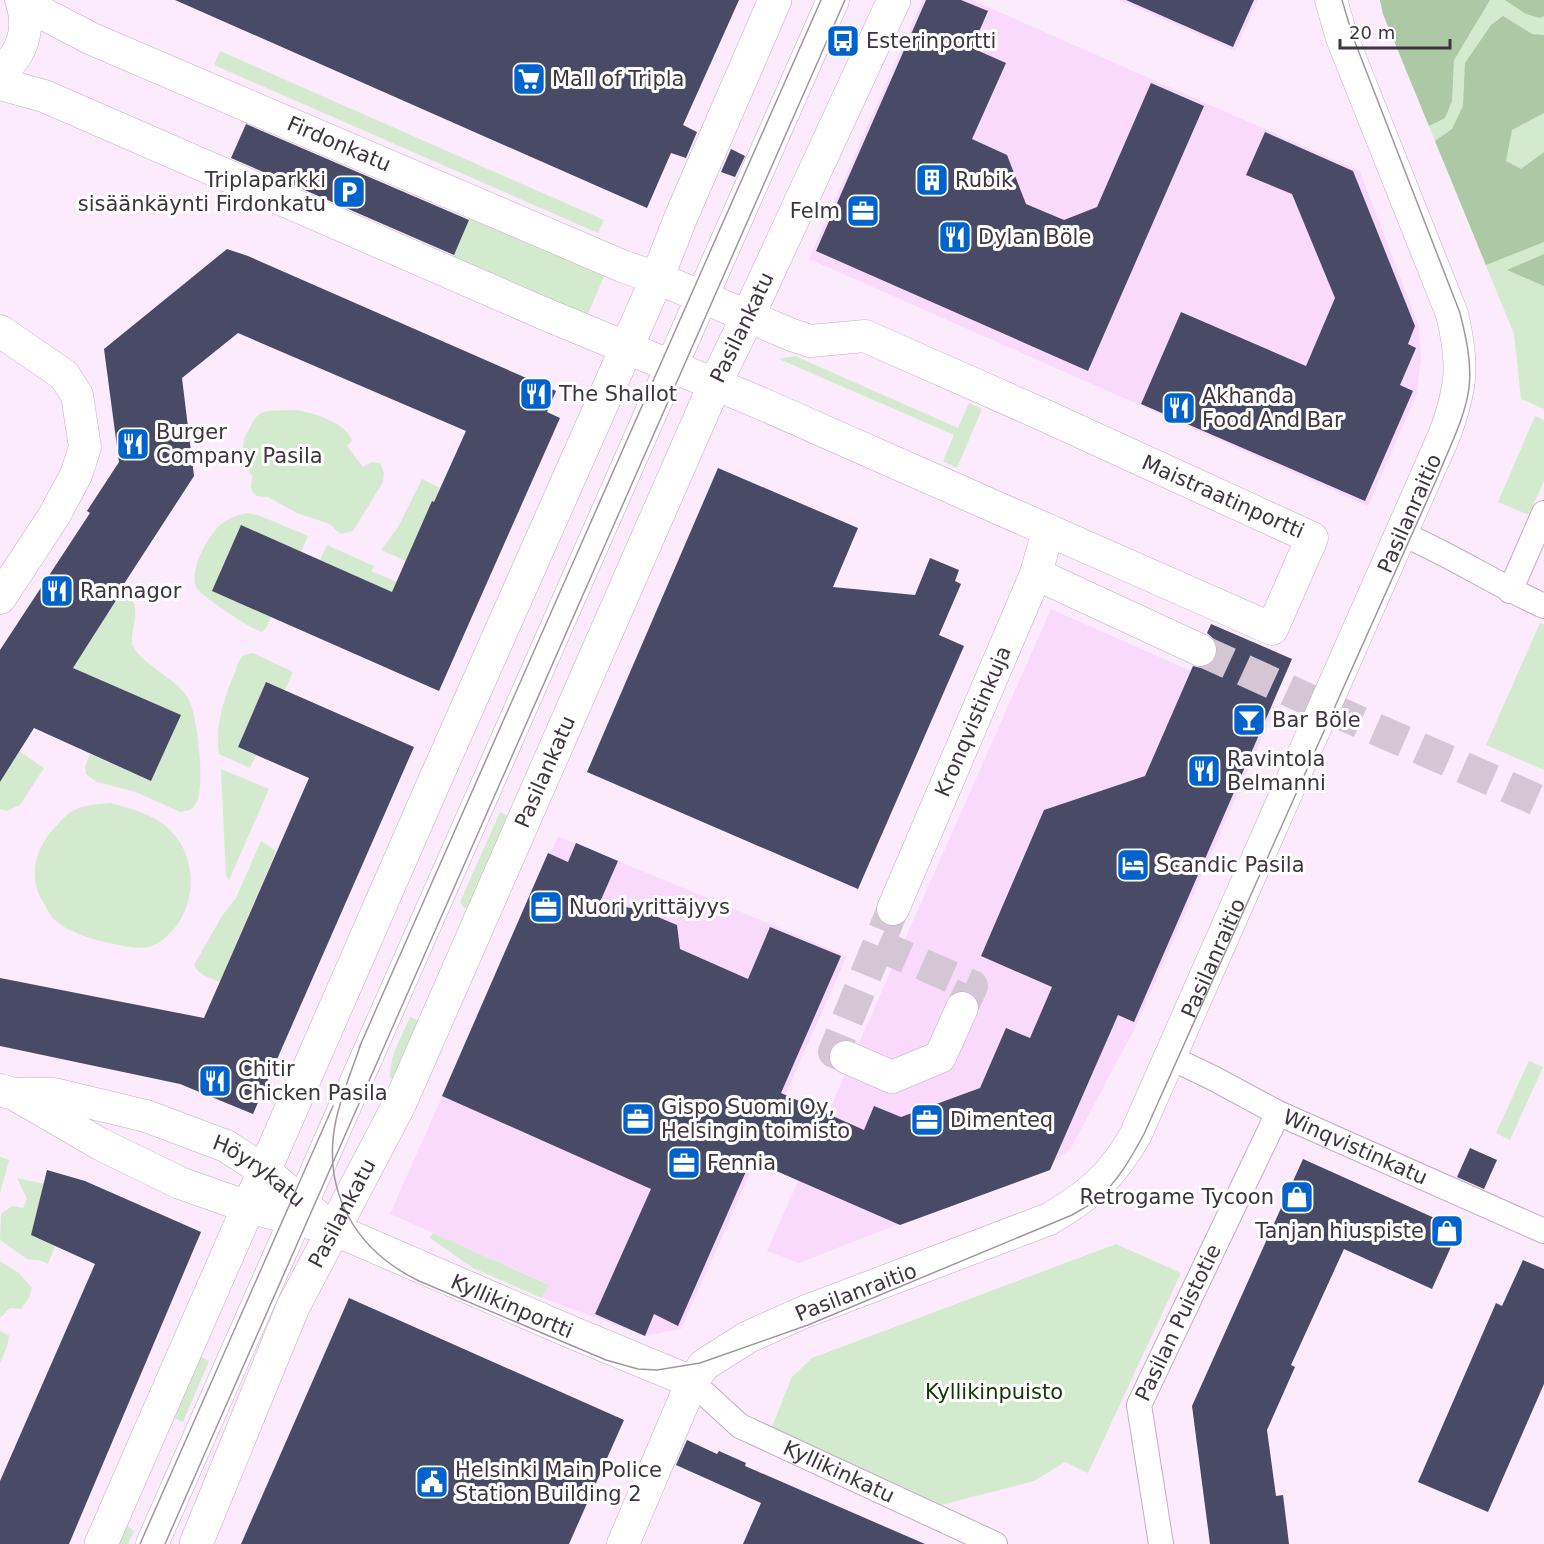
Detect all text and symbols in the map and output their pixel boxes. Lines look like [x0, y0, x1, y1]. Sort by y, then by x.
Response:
scale bar [1340, 12, 1450, 50]
text: 20 m [1349, 22, 1395, 43]
bus stop icon: Esterinportti [825, 23, 861, 59]
place label: Esterinportti [866, 29, 996, 53]
supermarket icon: Mall of Tripla [511, 61, 547, 97]
place label: Mall of Tripla [552, 67, 685, 91]
street label: Firdonkatu [284, 111, 394, 177]
building icon: Rubik [914, 162, 950, 198]
place label: Triplaparkki sisäänkäynti Firdonkatu [78, 168, 326, 216]
place label: Rubik [955, 168, 1014, 192]
parking icon: Triplaparkki sisäänkäynti Firdonkatu [331, 174, 367, 210]
office icon: Felm [845, 193, 881, 229]
place label: Felm [790, 199, 840, 223]
restaurant icon: Dylan Böle [937, 219, 973, 255]
place label: Dylan Böle [978, 225, 1091, 249]
street label: Pasilankatu [705, 268, 779, 387]
restaurant icon: The Shallot [518, 376, 554, 412]
place label: The Shallot [558, 382, 677, 406]
place label: Akhanda Food And Bar [1202, 384, 1343, 432]
restaurant icon: Akhanda Food And Bar [1161, 390, 1197, 426]
place label: Burger Company Pasila [156, 420, 323, 468]
restaurant icon: Burger Company Pasila [115, 426, 151, 462]
street label: Maistraatinportti [1138, 450, 1308, 544]
street label: Pasilanraitio [1373, 450, 1447, 577]
restaurant icon: Rannagor [39, 573, 75, 609]
place label: Rannagor [80, 579, 182, 603]
street label: Kronqvistinkuja [930, 642, 1016, 800]
bar icon: Bar Böle [1231, 702, 1267, 738]
place label: Bar Böle [1272, 708, 1361, 732]
street label: Pasilankatu [510, 712, 580, 831]
place label: Ravintola Belmanni [1227, 747, 1326, 795]
restaurant icon: Ravintola Belmanni [1186, 753, 1222, 789]
hotel icon: Scandic Pasila [1115, 847, 1151, 883]
place label: Scandic Pasila [1156, 853, 1305, 877]
office icon: Nuori yrittäjyys [528, 889, 564, 925]
place label: Nuori yrittäjyys [569, 895, 730, 919]
street label: Pasilanraitio [1177, 895, 1250, 1021]
place label: Chitir Chicken Pasila [238, 1057, 388, 1105]
restaurant icon: Chitir Chicken Pasila [197, 1063, 233, 1099]
place label: Gispo Suomi Oy, Helsingin toimisto [661, 1095, 850, 1143]
office icon: Gispo Suomi Oy, Helsingin toimisto [620, 1101, 656, 1137]
office icon: Dimenteq [909, 1102, 945, 1138]
street label: Winqvistinkatu [1279, 1105, 1431, 1190]
place label: Dimenteq [950, 1108, 1053, 1132]
street label: Höyrykatu [209, 1130, 310, 1212]
office icon: Fennia [666, 1145, 702, 1181]
place label: Fennia [707, 1151, 776, 1175]
street label: Pasilankatu [304, 1155, 381, 1272]
shop icon: Retrogame Tycoon [1279, 1179, 1315, 1215]
place label: Retrogame Tycoon [1079, 1185, 1274, 1209]
shop icon: Tanjan hiuspiste [1429, 1213, 1465, 1249]
place label: Tanjan hiuspiste [1254, 1219, 1424, 1243]
street label: Pasilan Puistotie [1131, 1240, 1226, 1405]
street label: Pasilanraitio [792, 1258, 920, 1326]
street label: Kyllikinportti [447, 1269, 577, 1343]
park label: Kyllikinpuisto [925, 1380, 1063, 1404]
street label: Kyllikinkatu [779, 1436, 898, 1508]
place label: Helsinki Main Police Station Building 2 [455, 1458, 662, 1506]
public building icon: Helsinki Main Police Station Building 2 [414, 1464, 450, 1500]

